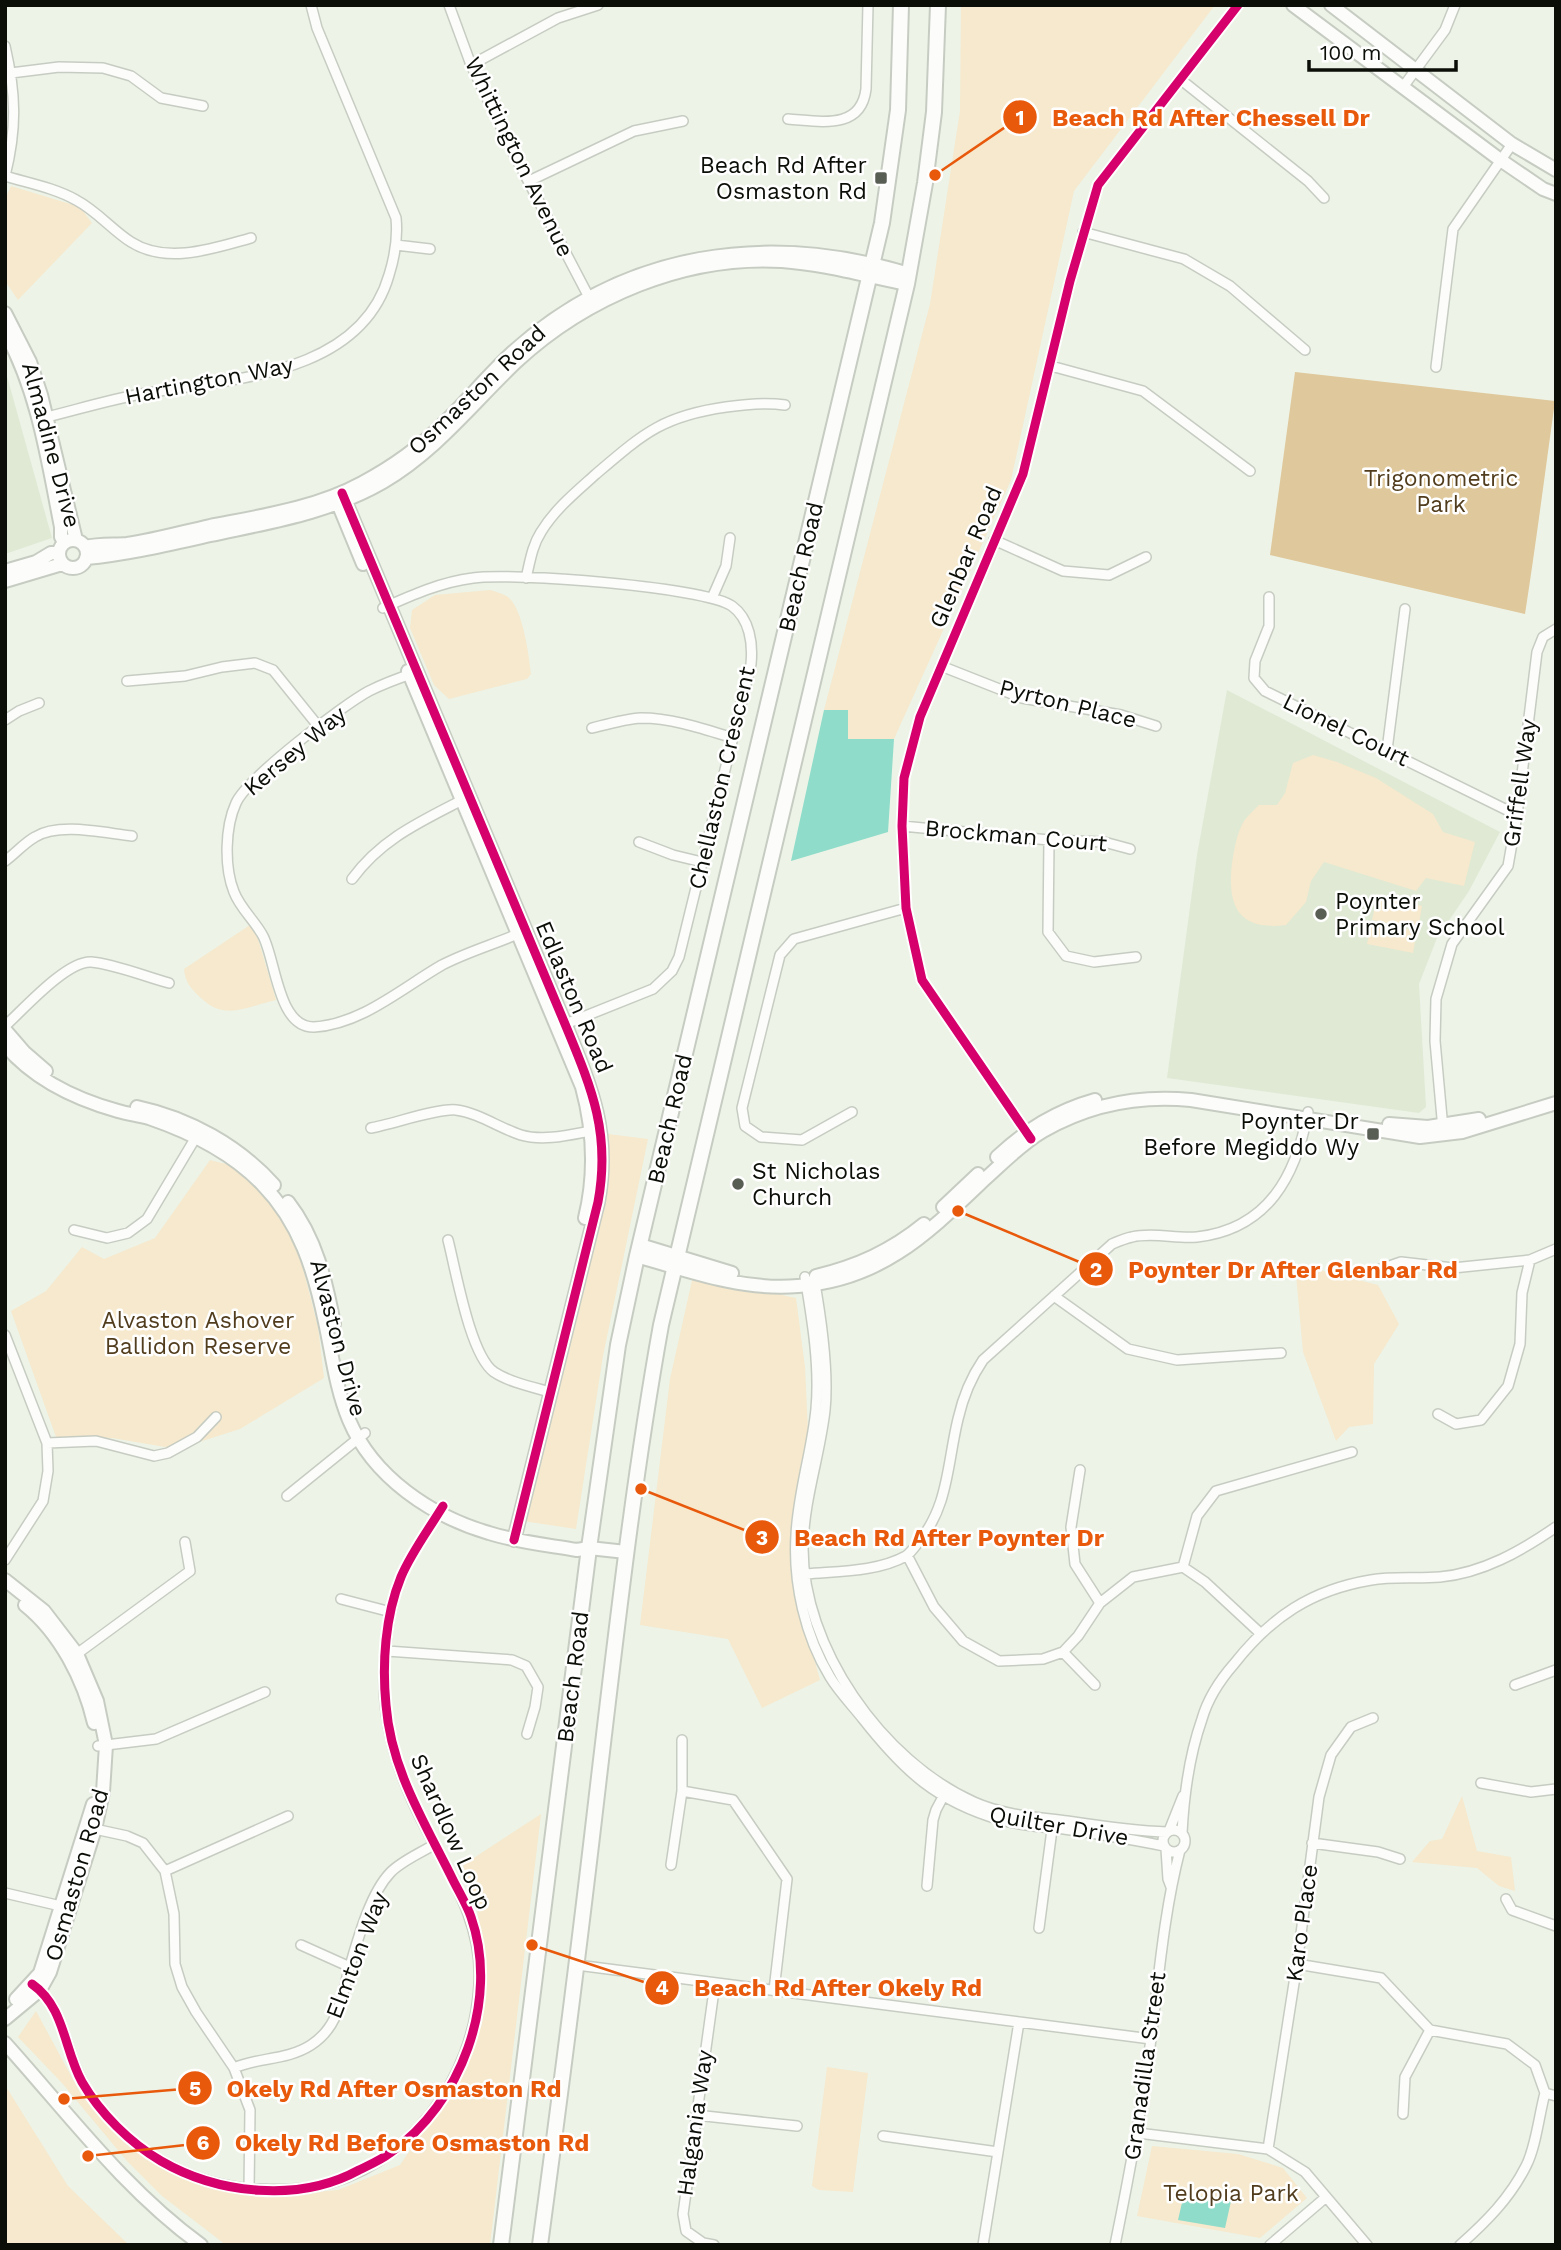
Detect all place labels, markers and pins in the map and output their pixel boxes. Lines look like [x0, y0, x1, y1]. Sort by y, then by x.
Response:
callout: Beach Rd After Chessell Dr [1002, 95, 1384, 140]
place label: Beach Rd After Osmaston Rd [700, 152, 867, 205]
marker: Beach Rd After Osmaston Rd [873, 170, 889, 186]
place label: Poynter Primary School [1335, 888, 1505, 941]
marker: Poynter Primary School [1313, 906, 1329, 922]
place label: Poynter Dr Before Megiddo Wy [1143, 1108, 1359, 1161]
marker: Poynter Dr Before Megiddo Wy [1365, 1126, 1381, 1142]
place label: St Nicholas Church [752, 1158, 880, 1211]
marker: St Nicholas Church [730, 1176, 746, 1192]
callout: Poynter Dr After Glenbar Rd [1078, 1247, 1473, 1292]
callout: Beach Rd After Poynter Dr [745, 1515, 1119, 1560]
callout: Beach Rd After Okely Rd [645, 1966, 997, 2011]
callout: Okely Rd After Osmaston Rd [177, 2066, 577, 2111]
callout: Okely Rd Before Osmaston Rd [185, 2120, 603, 2165]

